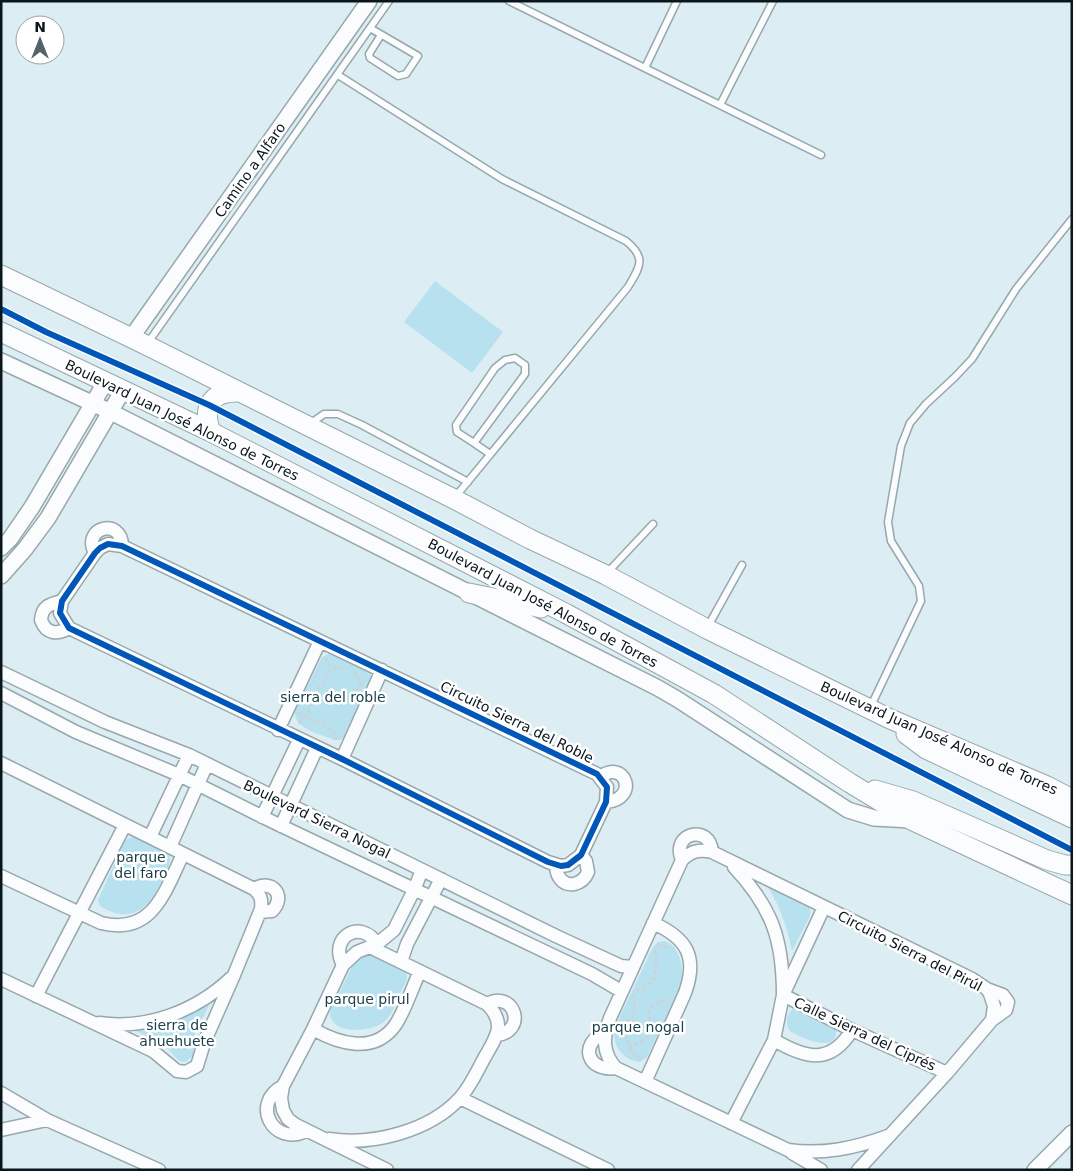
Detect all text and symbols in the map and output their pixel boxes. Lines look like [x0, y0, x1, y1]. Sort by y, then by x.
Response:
north arrow [15, 15, 65, 65]
text: N [34, 19, 46, 35]
street label: Camino a Alfaro [211, 120, 289, 220]
street label: Boulevard Juan José Alonso de Torres [63, 356, 301, 484]
street label: Boulevard Juan José Alonso de Torres [425, 535, 661, 671]
street label: Circuito Sierra del Roble [438, 678, 596, 766]
street label: Boulevard Juan José Alonso de Torres [818, 678, 1060, 798]
park label: sierra del roble [280, 689, 386, 705]
street label: Boulevard Sierra Nogal [241, 776, 393, 862]
park label: parque del faro [114, 849, 168, 881]
street label: Circuito Sierra del Pirúl [835, 908, 985, 994]
park label: parque pirul [324, 991, 410, 1007]
street label: Calle Sierra del Ciprés [792, 994, 938, 1074]
park label: sierra de ahuehuete [139, 1017, 215, 1049]
park label: parque nogal [592, 1019, 684, 1035]

